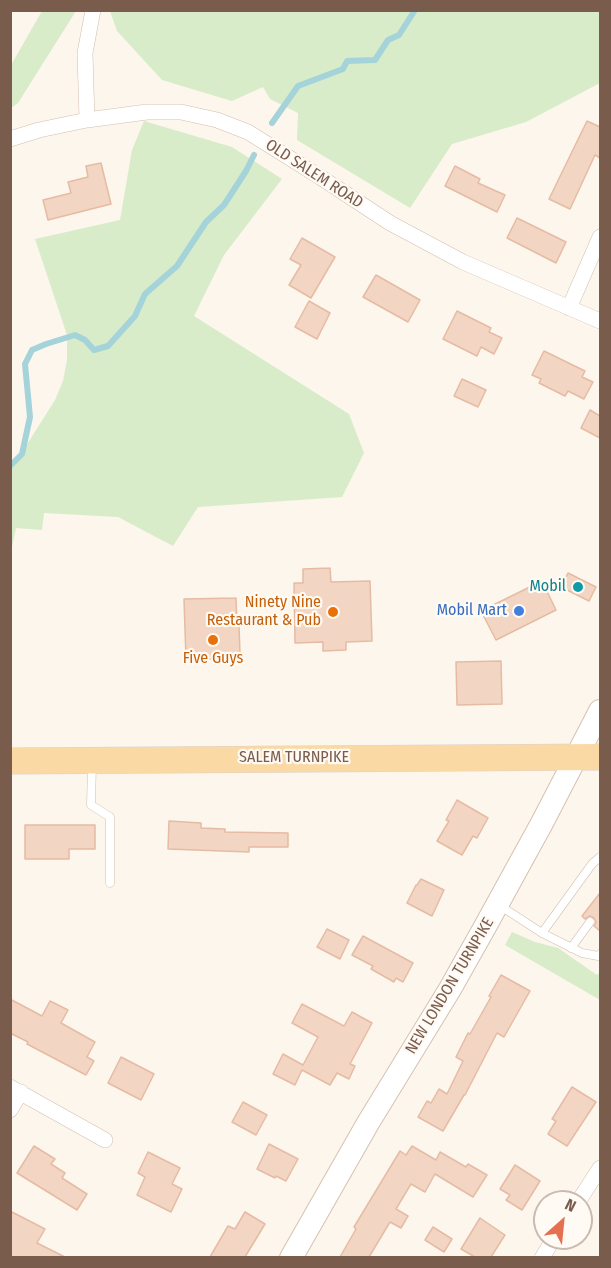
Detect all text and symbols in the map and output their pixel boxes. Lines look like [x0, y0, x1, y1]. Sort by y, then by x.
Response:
street label: OLD SALEM ROAD [262, 135, 366, 213]
place label: Mobil [529, 577, 566, 597]
marker: Mobil [571, 580, 585, 594]
place label: Ninety Nine Restaurant & Pub [207, 593, 321, 631]
place label: Mobil Mart [437, 601, 507, 621]
marker: Mobil Mart [512, 604, 526, 618]
marker: Ninety Nine Restaurant & Pub [326, 605, 340, 619]
marker: Five Guys [206, 633, 220, 647]
place label: Five Guys [183, 649, 243, 669]
street label: SALEM TURNPIKE [239, 748, 349, 768]
street label: NEW LONDON TURNPIKE [402, 914, 498, 1058]
north arrow [533, 1190, 593, 1250]
text: N [562, 1195, 579, 1216]

